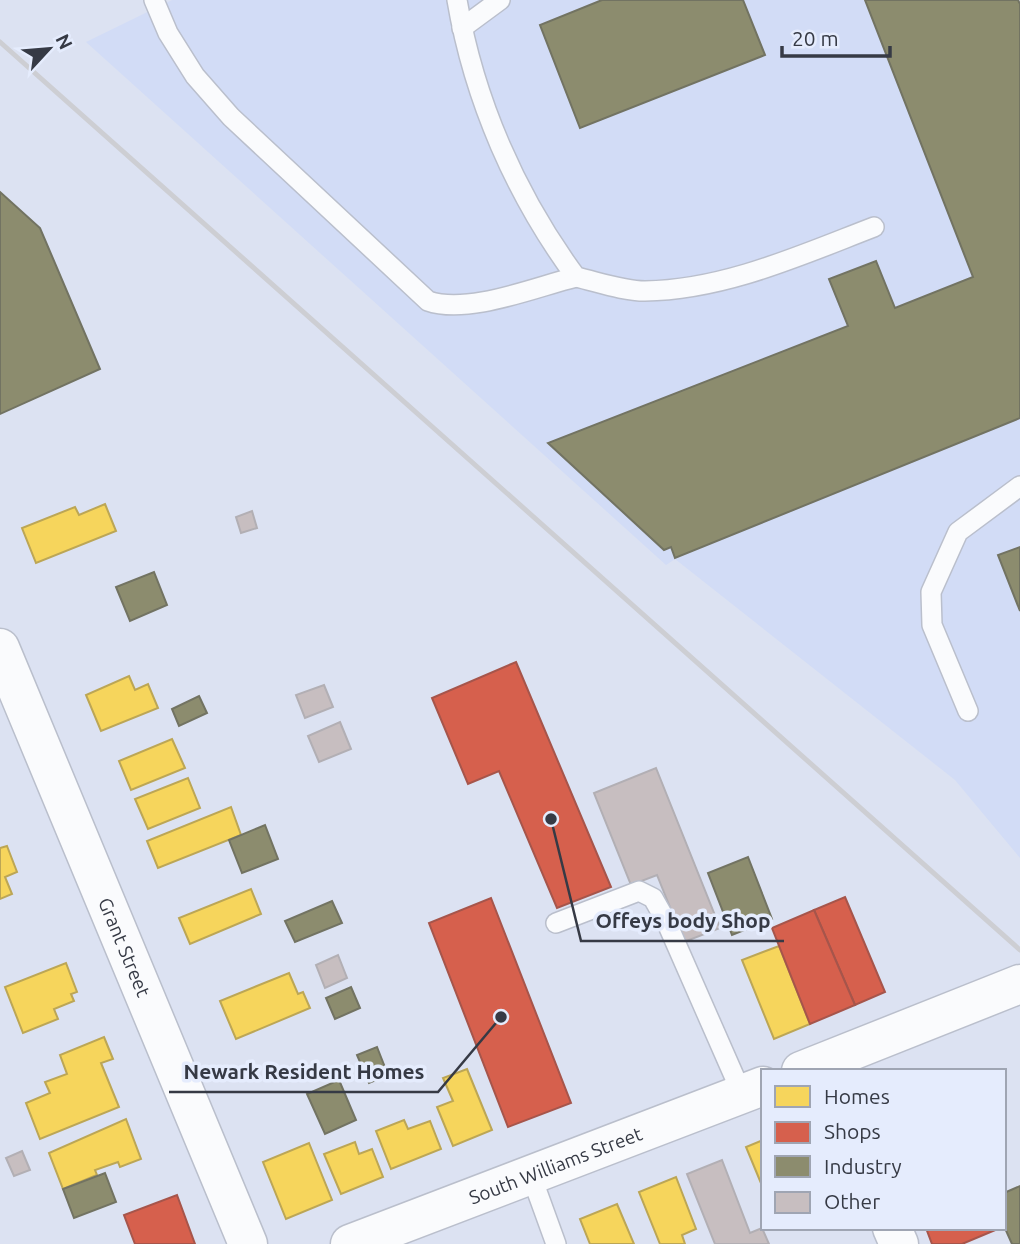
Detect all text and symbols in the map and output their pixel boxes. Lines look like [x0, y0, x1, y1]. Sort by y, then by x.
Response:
north arrow [14, 14, 84, 84]
scale bar [782, 14, 890, 58]
text: 20 m [792, 26, 839, 50]
text: N [51, 30, 77, 53]
street label: Grant Street [94, 894, 155, 1000]
callout: Offeys body Shop [581, 899, 784, 941]
text: Offeys body Shop [595, 908, 771, 932]
callout: Newark Resident Homes [169, 1050, 438, 1092]
text: Newark Resident Homes [184, 1059, 425, 1083]
legend [761, 1069, 1006, 1230]
text: Homes [824, 1084, 890, 1108]
text: Shops [824, 1119, 881, 1143]
street label: South Williams Street [466, 1122, 646, 1208]
text: Industry [824, 1154, 902, 1178]
text: Other [824, 1189, 880, 1213]

